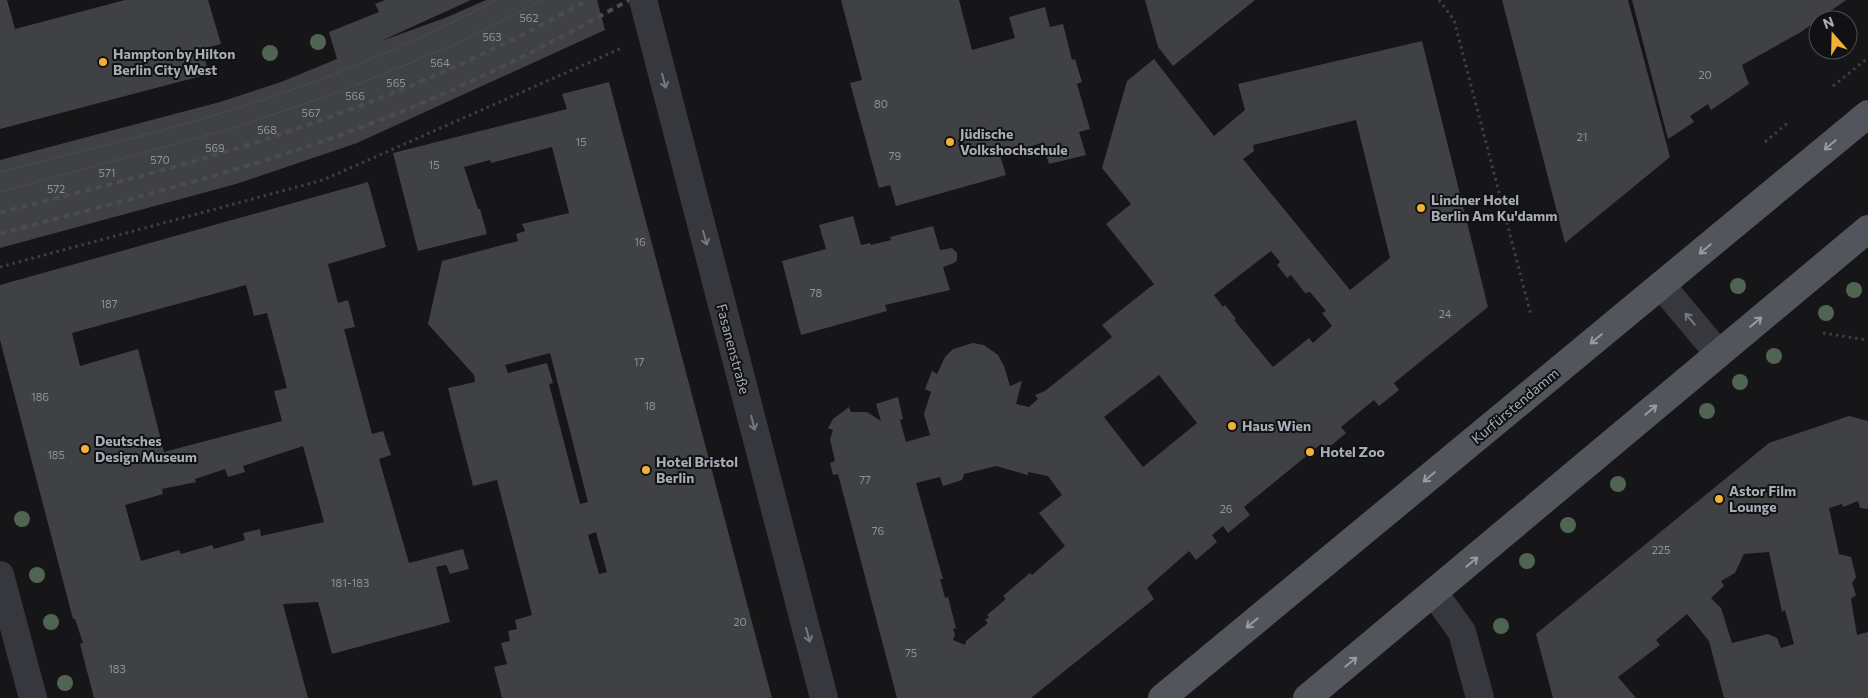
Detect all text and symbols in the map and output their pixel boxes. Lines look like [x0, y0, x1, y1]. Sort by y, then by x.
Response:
north arrow [1808, 10, 1858, 60]
house number: 562 [519, 11, 539, 24]
text: N [1821, 13, 1836, 32]
house number: 563 [482, 30, 502, 43]
place label: Hampton by Hilton Berlin City West [113, 45, 235, 78]
marker: Hampton by Hilton Berlin City West [97, 56, 109, 68]
house number: 564 [430, 56, 450, 69]
house number: 20 [1698, 68, 1712, 81]
one-way arrow [660, 73, 669, 89]
house number: 565 [386, 76, 406, 89]
house number: 566 [345, 89, 365, 102]
house number: 80 [874, 97, 888, 110]
house number: 567 [302, 106, 321, 119]
house number: 568 [257, 123, 277, 136]
place label: Jüdische Volkshochschule [960, 125, 1068, 158]
house number: 21 [1577, 130, 1587, 143]
house number: 15 [575, 135, 587, 148]
marker: Jüdische Volkshochschule [944, 136, 956, 148]
one-way arrow [1824, 140, 1837, 151]
house number: 569 [205, 141, 225, 154]
house number: 79 [889, 149, 902, 162]
house number: 570 [150, 153, 170, 166]
house number: 15 [428, 158, 440, 171]
house number: 571 [99, 166, 115, 179]
house number: 572 [47, 182, 65, 195]
place label: Lindner Hotel Berlin Am Ku'damm [1431, 191, 1558, 224]
marker: Lindner Hotel Berlin Am Ku'damm [1415, 202, 1427, 214]
one-way arrow [701, 230, 710, 246]
house number: 16 [634, 235, 646, 248]
one-way arrow [1699, 243, 1712, 254]
house number: 78 [810, 286, 823, 299]
house number: 187 [100, 297, 118, 310]
street label: Fasanenstraße [713, 302, 754, 396]
house number: 24 [1439, 307, 1452, 320]
one-way arrow [1684, 313, 1695, 326]
one-way arrow [1749, 317, 1762, 328]
one-way arrow [1590, 333, 1603, 344]
house number: 17 [634, 355, 644, 368]
street label: Kurfürstendamm [1468, 364, 1562, 447]
house number: 186 [31, 390, 49, 403]
house number: 18 [644, 399, 656, 412]
one-way arrow [1645, 404, 1658, 416]
one-way arrow [748, 414, 758, 430]
place label: Haus Wien [1242, 417, 1311, 434]
marker: Haus Wien [1226, 420, 1238, 432]
place label: Deutsches Design Museum [95, 432, 197, 465]
marker: Deutsches Design Museum [79, 443, 91, 455]
place label: Hotel Zoo [1320, 443, 1385, 460]
marker: Hotel Zoo [1304, 446, 1316, 458]
house number: 185 [47, 448, 65, 461]
place label: Hotel Bristol Berlin [656, 453, 738, 486]
marker: Hotel Bristol Berlin [640, 464, 652, 476]
one-way arrow [1423, 471, 1436, 482]
house number: 77 [859, 473, 871, 486]
place label: Astor Film Lounge [1729, 482, 1796, 515]
marker: Astor Film Lounge [1713, 493, 1725, 505]
house number: 26 [1220, 502, 1233, 515]
house number: 76 [872, 524, 885, 537]
house number: 225 [1652, 543, 1670, 556]
one-way arrow [1465, 556, 1478, 568]
house number: 181-183 [331, 576, 369, 589]
house number: 20 [733, 615, 747, 628]
one-way arrow [1246, 618, 1259, 629]
one-way arrow [803, 627, 813, 643]
house number: 75 [905, 646, 917, 659]
one-way arrow [1345, 656, 1358, 667]
house number: 183 [108, 662, 126, 675]

